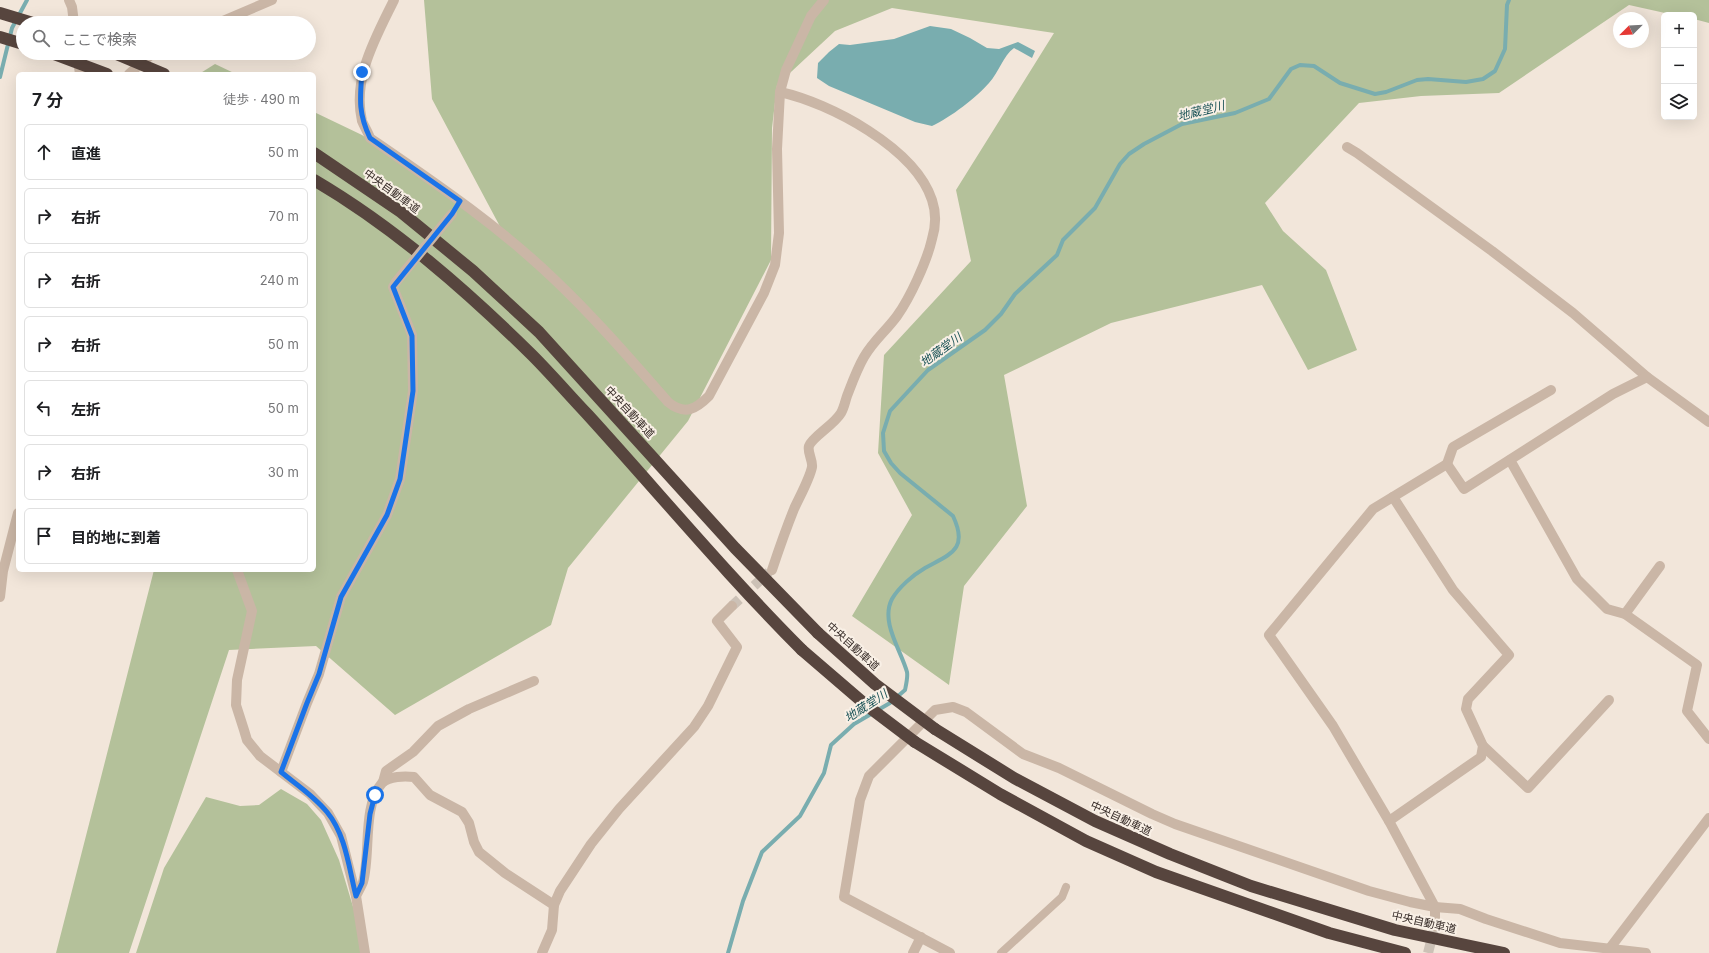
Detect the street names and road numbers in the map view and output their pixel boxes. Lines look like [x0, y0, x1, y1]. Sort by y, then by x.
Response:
street label: 中央自動車道 [361, 166, 423, 216]
street label: 中央自動車道 [602, 383, 658, 441]
street label: 中央自動車道 [824, 619, 882, 673]
street label: 中央自動車道 [1088, 798, 1154, 838]
street label: 中央自動車道 [1390, 908, 1458, 936]

